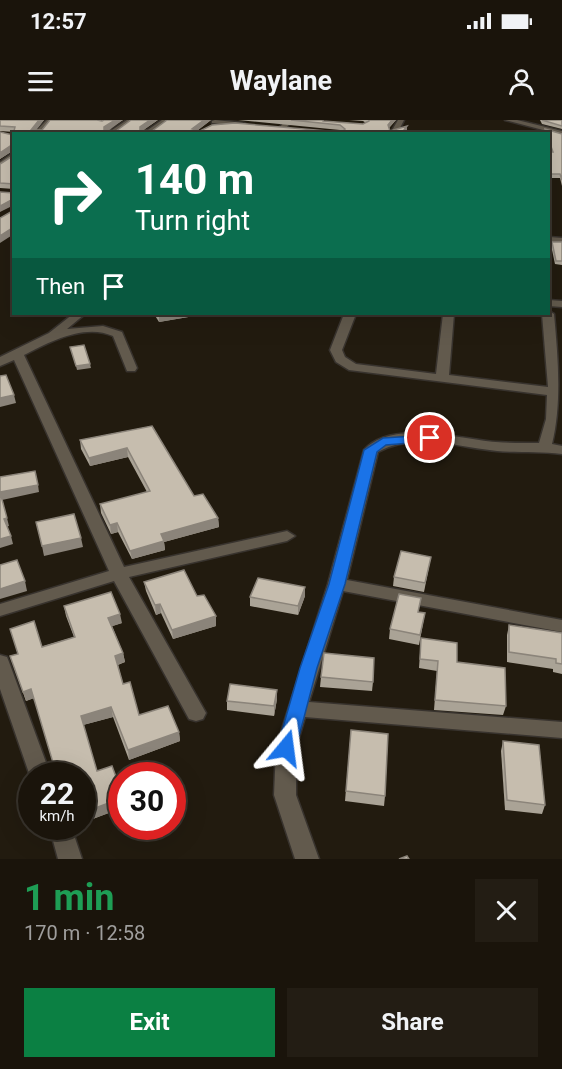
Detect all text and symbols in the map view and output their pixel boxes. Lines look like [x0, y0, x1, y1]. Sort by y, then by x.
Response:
text: 12:57 [30, 9, 87, 34]
icon: menu [24, 65, 57, 98]
text: Waylane [230, 65, 332, 97]
icon: person [505, 65, 538, 98]
text: 140 m [135, 155, 254, 204]
icon: right [36, 156, 114, 234]
text: Turn right [135, 205, 250, 237]
icon: arrive [97, 270, 130, 303]
text: Then [36, 274, 85, 299]
pin [404, 412, 455, 463]
icon: arrive [413, 421, 446, 454]
position arrow [254, 716, 318, 780]
speed limit sign: 30 [108, 762, 186, 840]
text: 22 [40, 776, 74, 811]
text: km/h [39, 807, 75, 825]
text: 1 min [24, 877, 115, 919]
button: close [475, 879, 538, 942]
text: 170 m · 12:58 [24, 921, 145, 945]
button: Exit [24, 988, 275, 1057]
button: Share [287, 988, 538, 1057]

